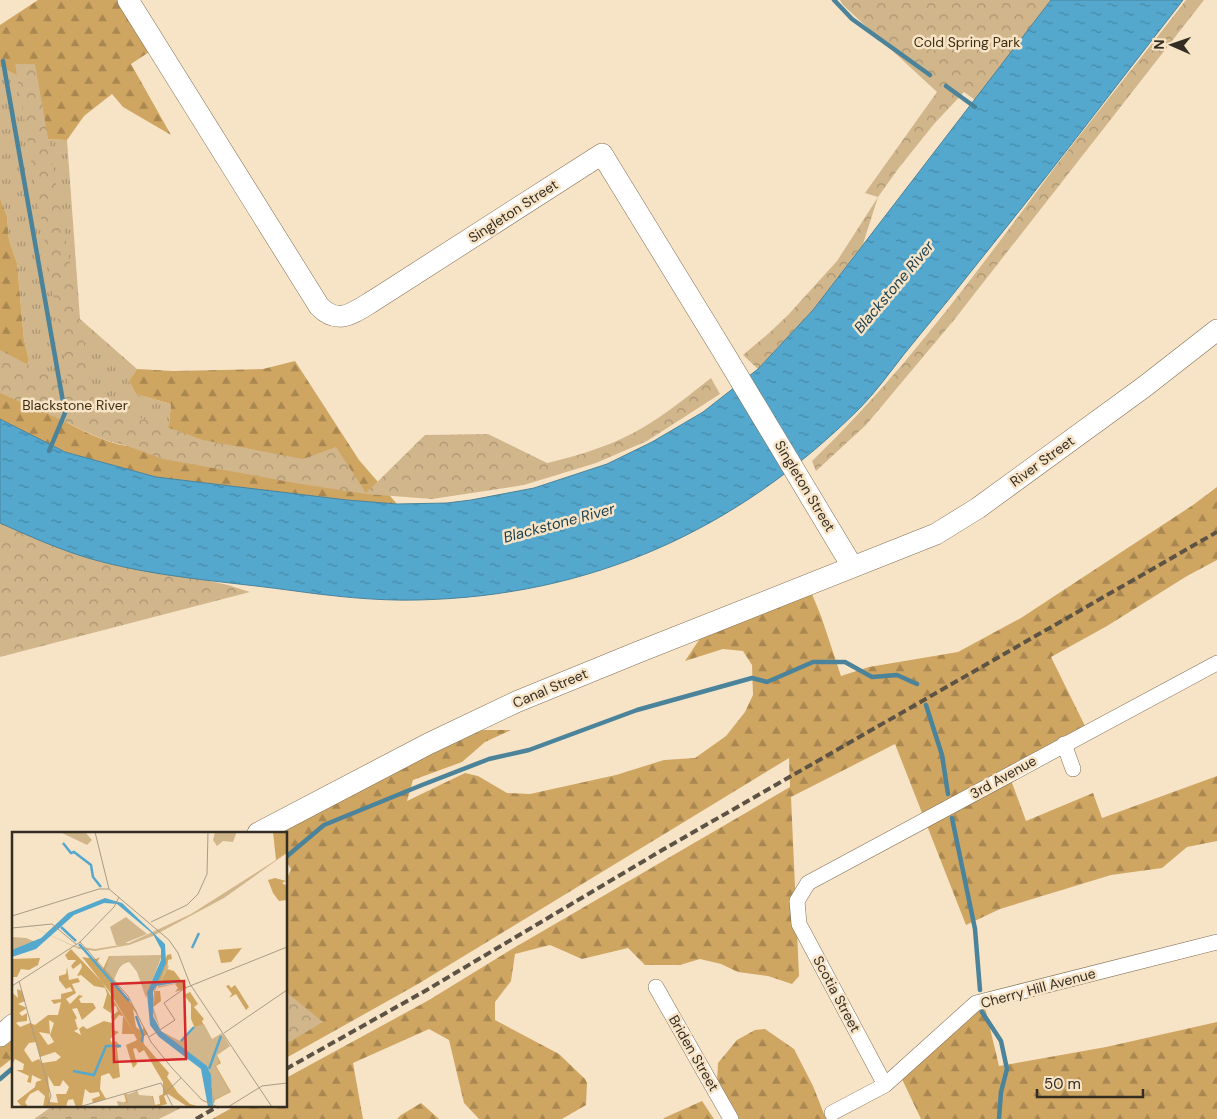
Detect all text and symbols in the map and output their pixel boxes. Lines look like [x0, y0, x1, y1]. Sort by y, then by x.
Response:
north arrow [1147, 20, 1197, 70]
park label: Cold Spring Park [914, 33, 1020, 51]
text: N [1150, 39, 1168, 50]
street label: Singleton Street [465, 175, 561, 247]
water label: Blackstone River [850, 236, 939, 337]
park label: Blackstone River [22, 396, 128, 414]
street label: River Street [1006, 432, 1078, 490]
street label: Singleton Street [771, 437, 839, 535]
water label: Blackstone River [501, 498, 617, 547]
street label: Canal Street [510, 664, 590, 712]
street label: 3rd Avenue [967, 751, 1039, 803]
inset map [12, 832, 288, 1106]
street label: Scotia Street [809, 953, 865, 1035]
street label: Cherry Hill Avenue [979, 964, 1098, 1012]
street label: Briden Street [665, 1012, 723, 1094]
scale bar [1037, 1066, 1143, 1098]
text: 50 m [1044, 1074, 1081, 1094]

